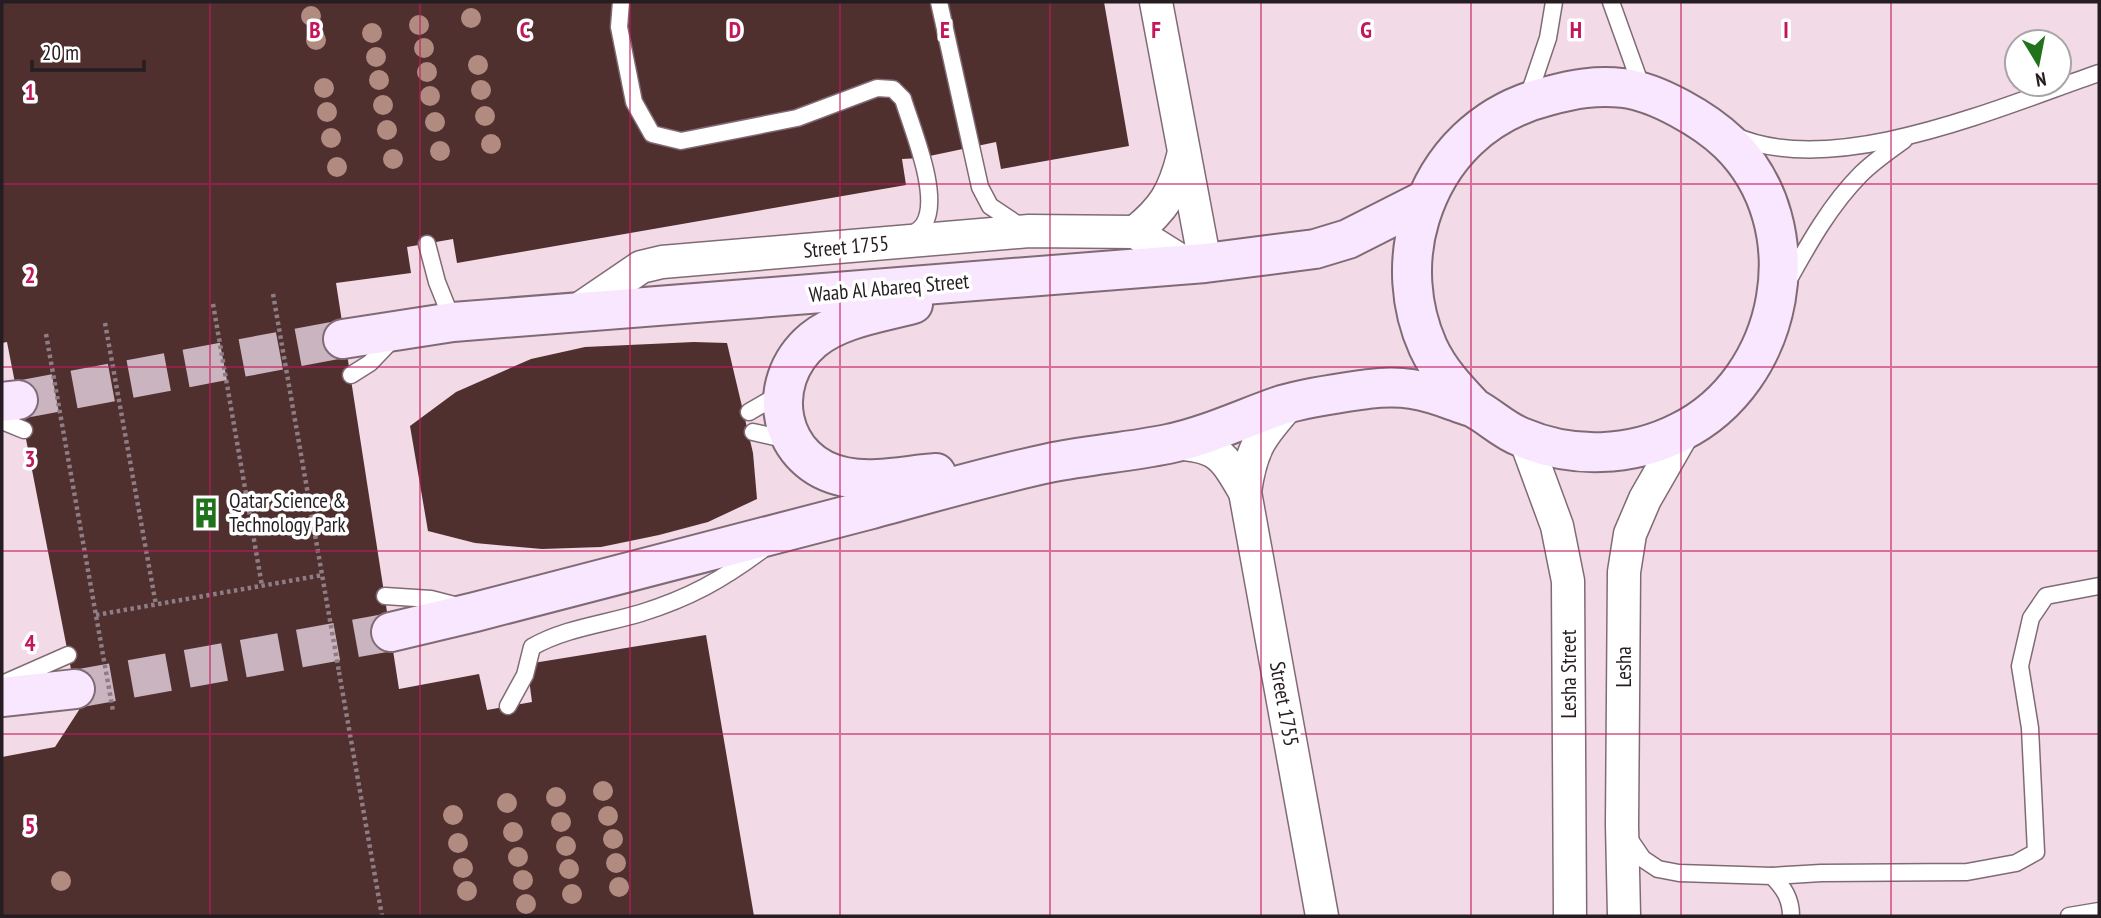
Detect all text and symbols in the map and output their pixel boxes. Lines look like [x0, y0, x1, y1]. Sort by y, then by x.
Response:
text: B [309, 15, 321, 44]
text: C [520, 15, 531, 44]
text: D [729, 15, 741, 44]
text: E [940, 15, 950, 44]
text: F [1151, 15, 1161, 44]
text: G [1360, 15, 1372, 44]
text: H [1570, 15, 1582, 44]
text: I [1783, 15, 1789, 44]
scale bar [32, 28, 144, 72]
north arrow [2003, 28, 2073, 98]
text: 20 m [42, 39, 79, 66]
text: N [2034, 67, 2048, 92]
text: 1 [25, 77, 36, 106]
street label: Street 1755 [802, 229, 890, 264]
text: 2 [25, 260, 36, 289]
street label: Waab Al Abareq Street [808, 267, 970, 308]
text: 3 [25, 444, 36, 473]
place label: Qatar Science & Technology Park [229, 487, 346, 538]
building icon: Qatar Science & Technology Park [189, 496, 223, 530]
text: 4 [25, 628, 36, 657]
street label: Lesha Street [1555, 629, 1582, 719]
street label: Lesha [1610, 646, 1637, 688]
street label: Street 1755 [1264, 659, 1305, 748]
text: 5 [25, 811, 36, 840]

